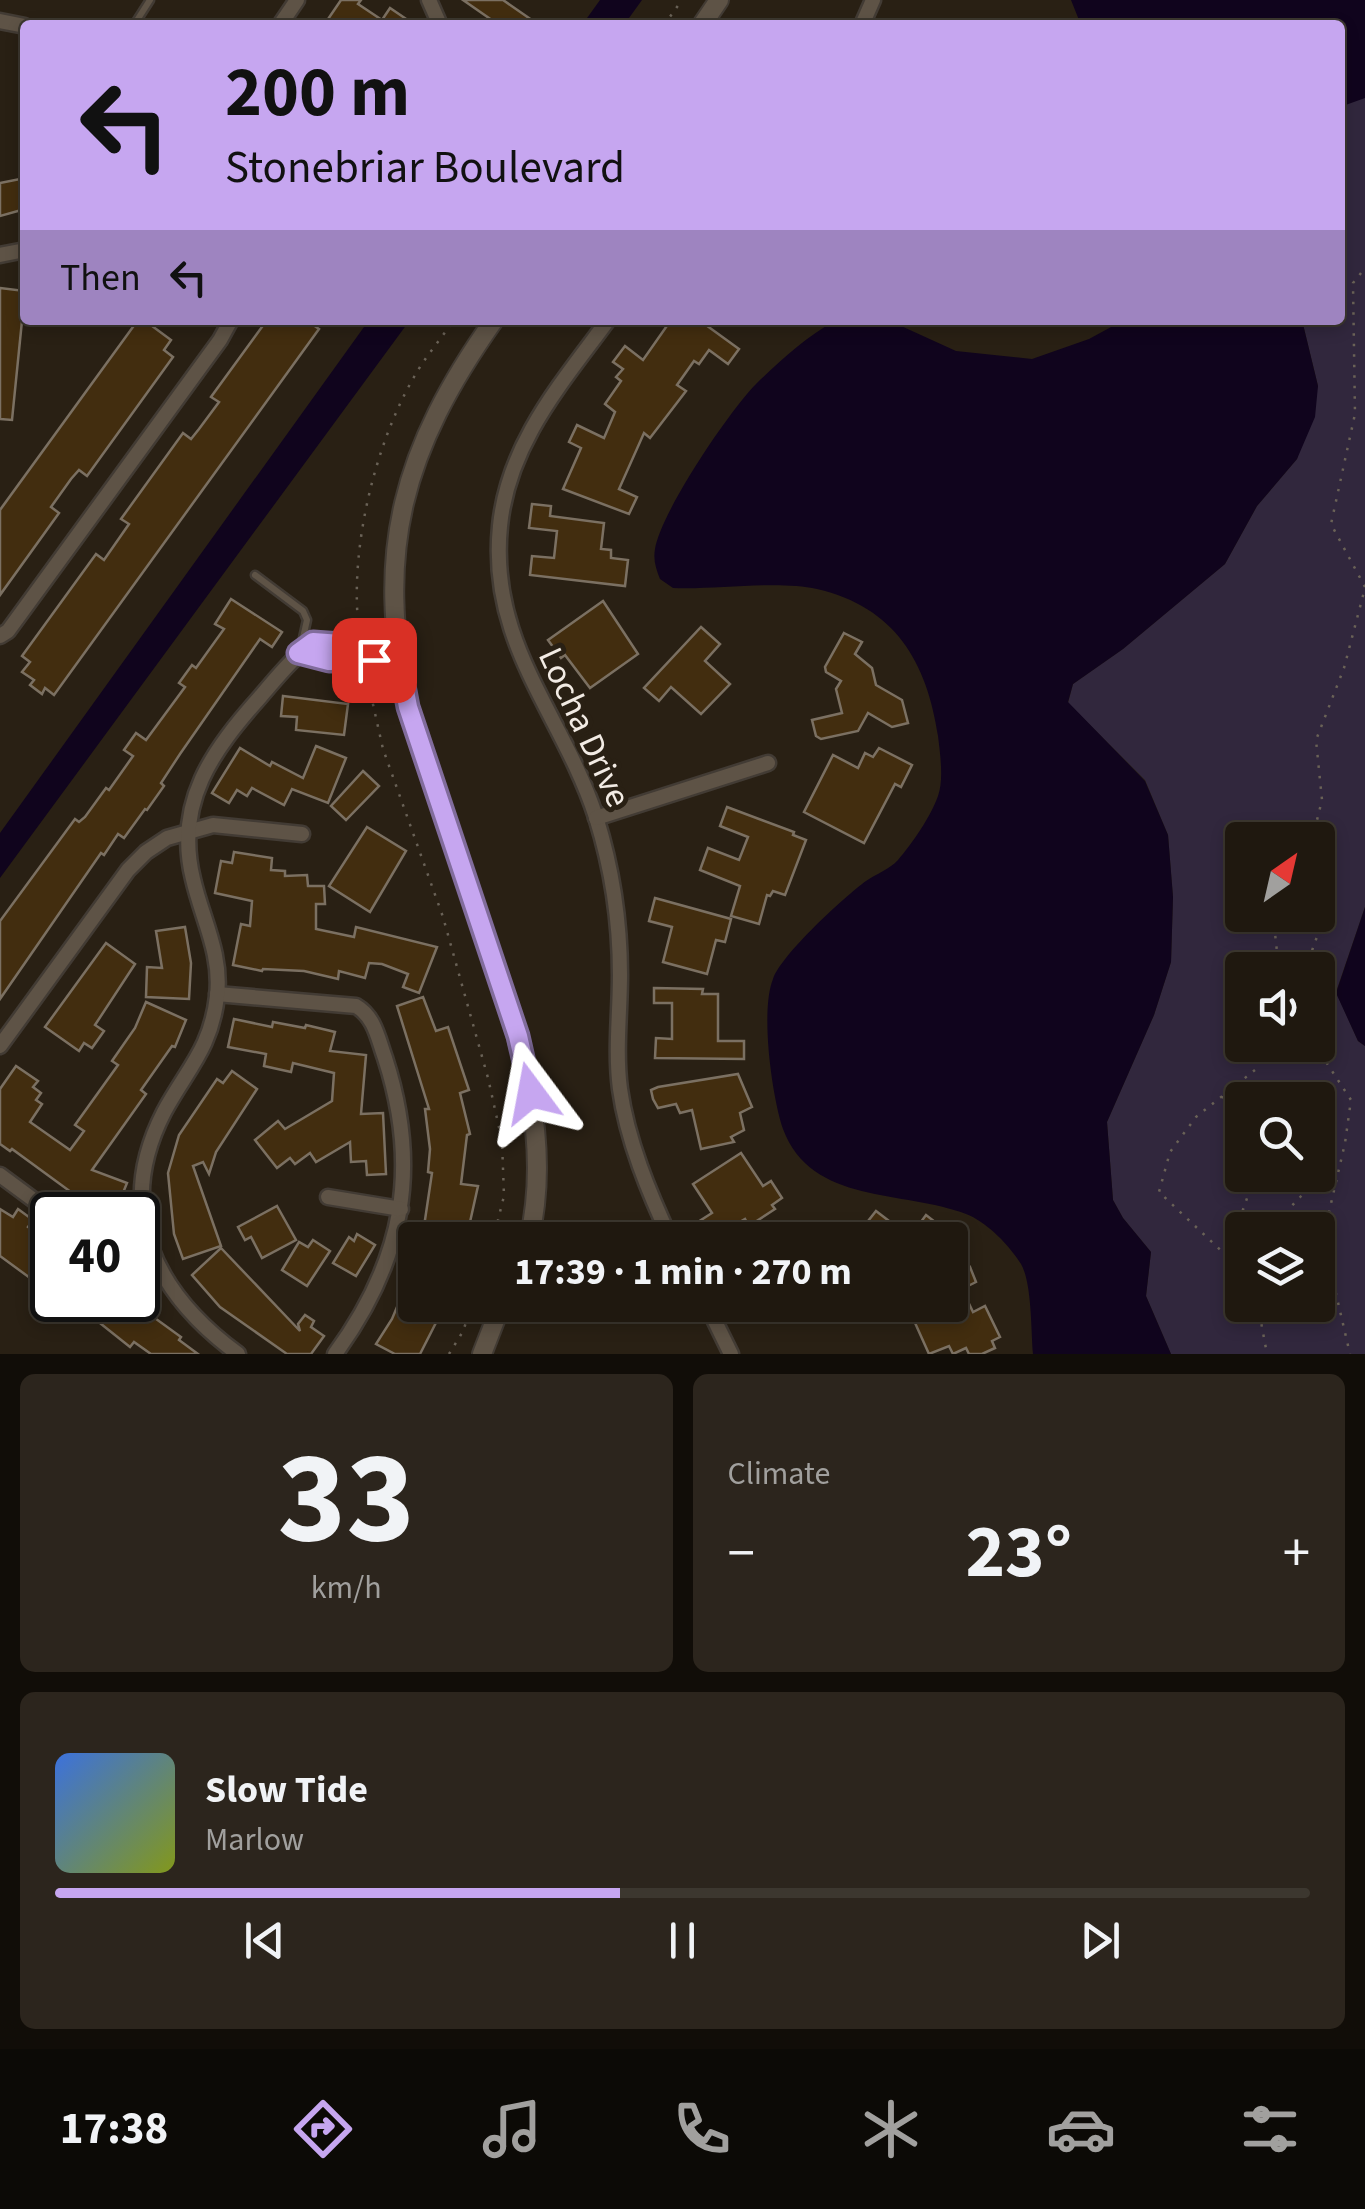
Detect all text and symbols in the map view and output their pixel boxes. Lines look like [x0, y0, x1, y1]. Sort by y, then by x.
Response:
text: 200 m [225, 43, 410, 143]
icon: left [60, 60, 190, 190]
text: Stonebriar Boulevard [225, 136, 625, 200]
icon: left [161, 250, 216, 305]
text: Then [60, 251, 141, 305]
pin [332, 618, 417, 703]
icon: arrive [347, 633, 402, 688]
street label: Locha Drive [525, 639, 643, 816]
north arrow [1225, 822, 1335, 932]
map controls [1225, 822, 1335, 1322]
button: sound [1225, 952, 1335, 1062]
position arrow [479, 1041, 583, 1145]
button: search [1225, 1082, 1335, 1192]
speed limit sign: 40 [30, 1192, 160, 1322]
button: layers [1225, 1212, 1335, 1322]
text: 17:39 · 1 min · 270 m [514, 1245, 852, 1299]
text: 33 [278, 1407, 415, 1592]
text: Climate [728, 1451, 830, 1497]
text: 23° [965, 1499, 1072, 1606]
text: − [728, 1515, 755, 1593]
text: + [1283, 1515, 1310, 1593]
text: km/h [311, 1565, 382, 1611]
text: Slow Tide [205, 1763, 368, 1817]
text: Marlow [205, 1817, 304, 1863]
icon: previous [237, 1913, 292, 1968]
icon: pause [655, 1913, 710, 1968]
icon: next [1073, 1913, 1128, 1968]
icon: directions [288, 2094, 358, 2164]
icon: music [477, 2094, 547, 2164]
icon: phone [667, 2094, 737, 2164]
icon: climate [856, 2094, 926, 2164]
icon: car [1046, 2094, 1116, 2164]
icon: filters [1235, 2094, 1305, 2164]
text: 17:38 [60, 2097, 168, 2161]

